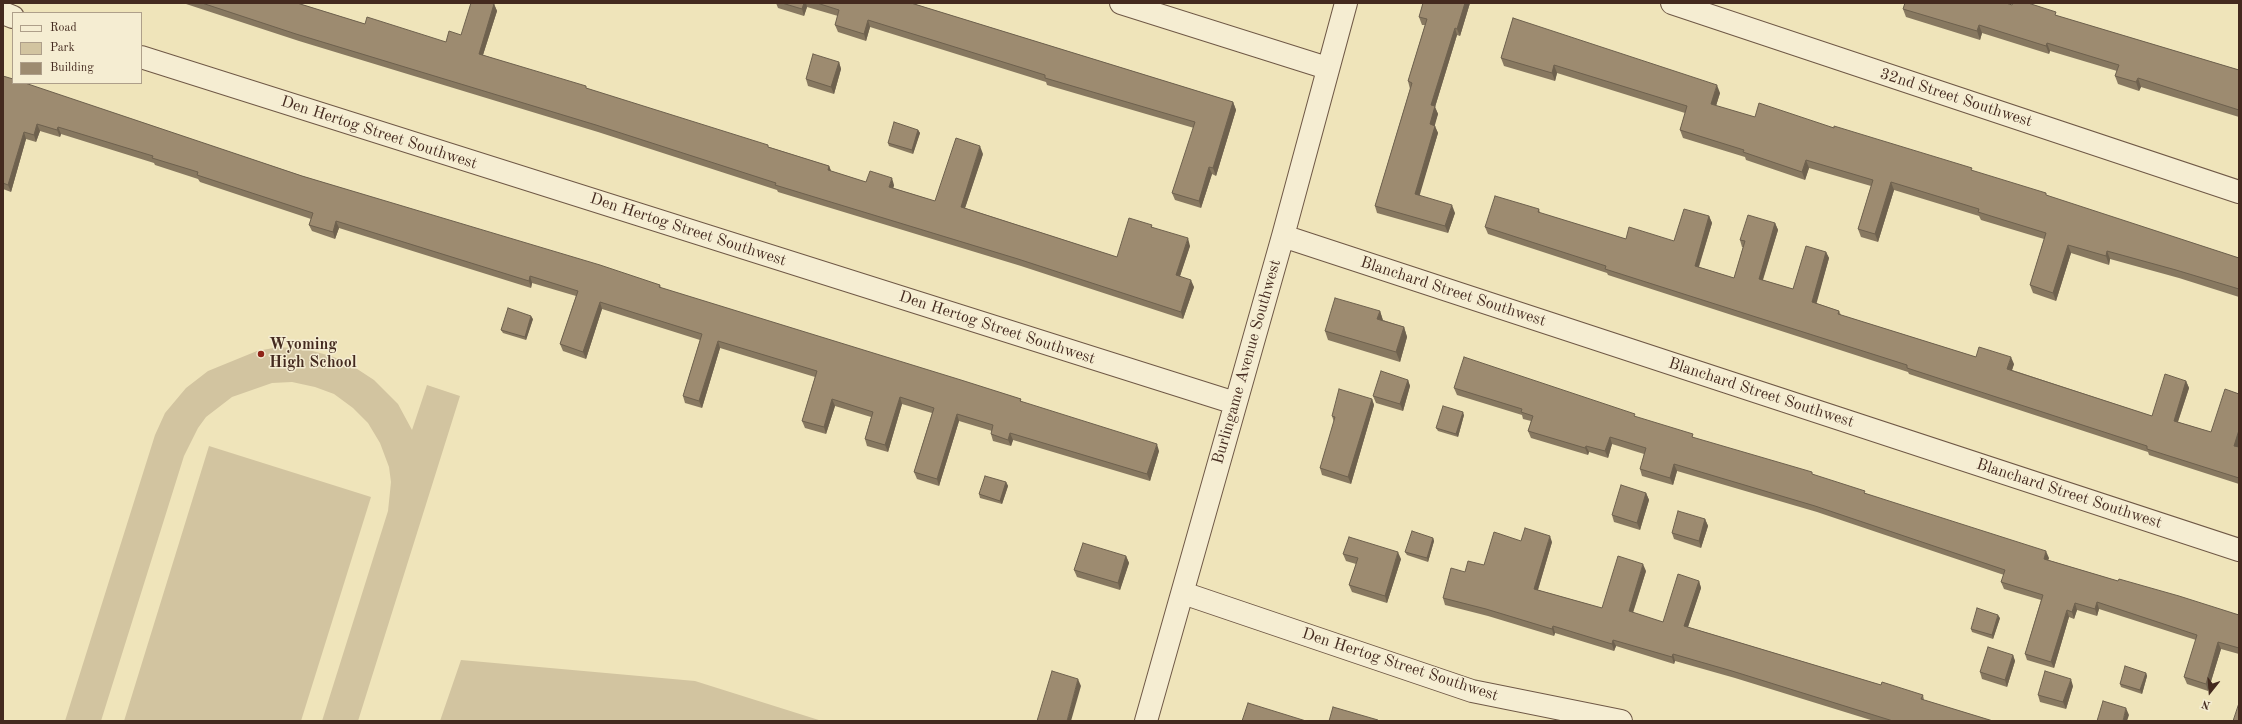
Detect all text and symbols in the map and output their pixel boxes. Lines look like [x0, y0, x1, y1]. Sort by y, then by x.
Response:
legend [12, 12, 142, 84]
text: Road [50, 22, 77, 34]
text: Park [50, 42, 75, 54]
text: Building [50, 62, 94, 74]
street label: 32nd Street Southwest [1877, 64, 2035, 132]
street label: Den Hertog Street Southwest [278, 92, 480, 174]
street label: Den Hertog Street Southwest [587, 189, 789, 271]
street label: Blanchard Street Southwest [1358, 253, 1548, 331]
street label: Burlingame Avenue Southwest [1209, 257, 1285, 467]
street label: Den Hertog Street Southwest [896, 287, 1098, 369]
place label: Wyoming High School [269, 335, 357, 373]
marker: Wyoming High School [256, 349, 266, 359]
street label: Blanchard Street Southwest [1666, 354, 1856, 432]
street label: Blanchard Street Southwest [1974, 455, 2164, 533]
street label: Den Hertog Street Southwest [1299, 624, 1501, 706]
north arrow [2190, 672, 2230, 712]
text: N [2201, 697, 2212, 710]

